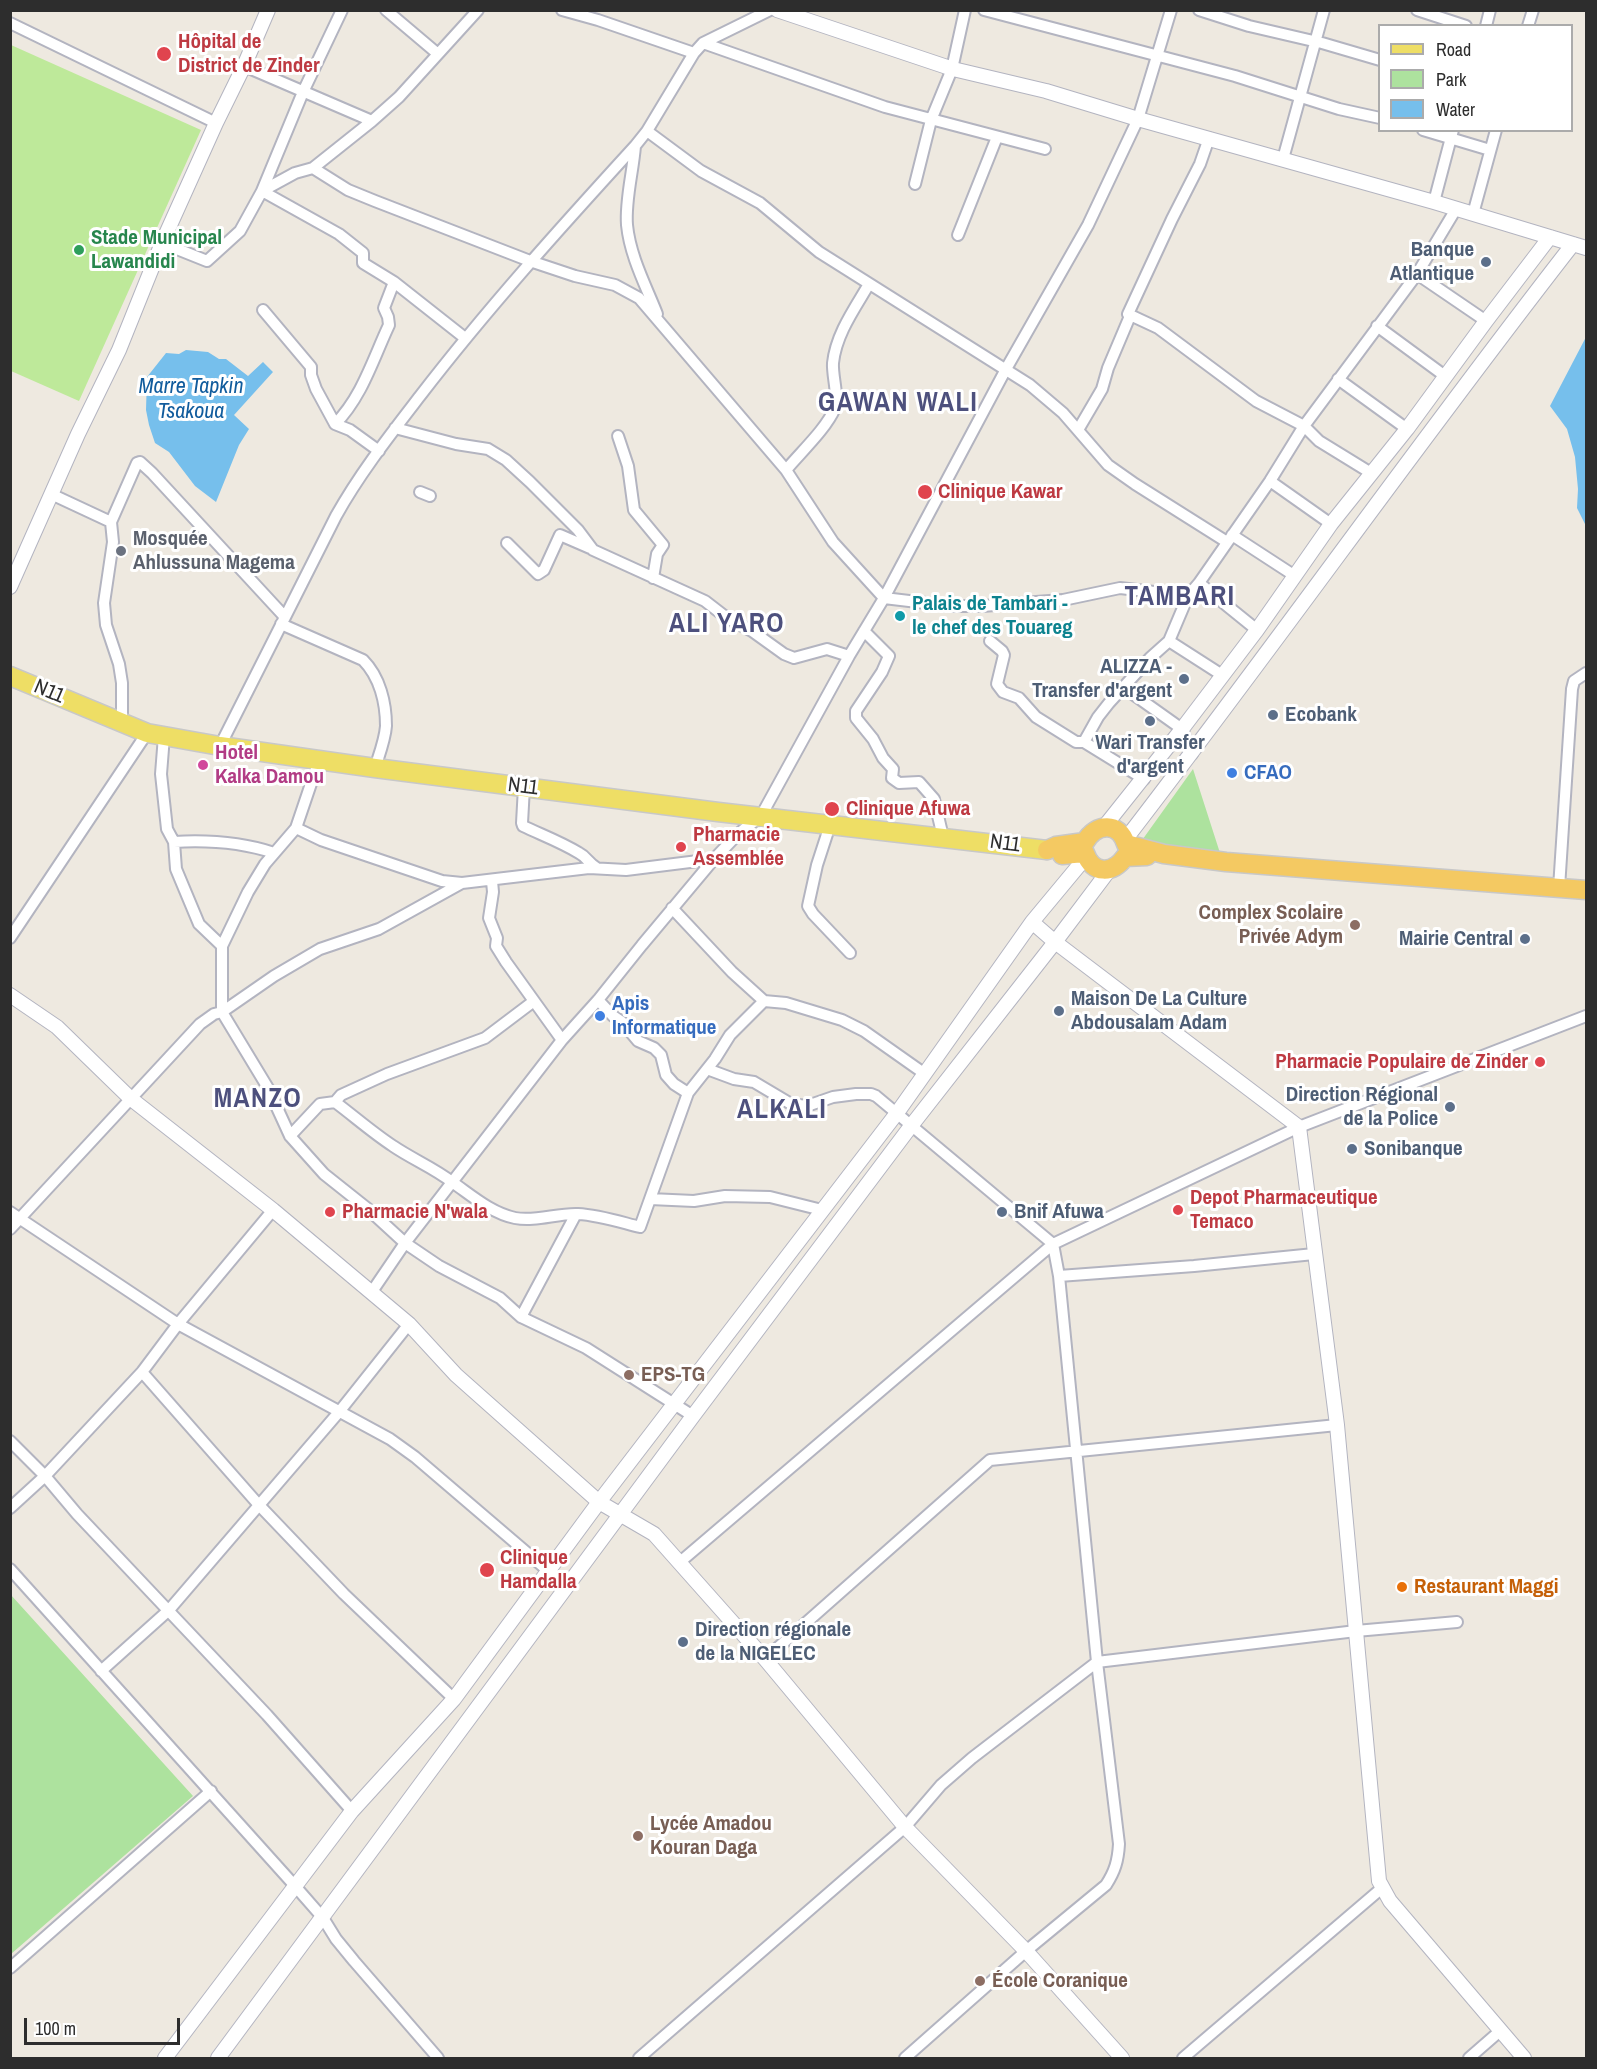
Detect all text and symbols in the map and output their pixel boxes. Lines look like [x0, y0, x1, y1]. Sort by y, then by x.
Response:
legend [1378, 24, 1573, 132]
place label: Hôpital de District de Zinder [178, 29, 320, 79]
text: Road [1436, 37, 1471, 62]
marker: Hôpital de District de Zinder [155, 45, 173, 63]
text: Park [1436, 67, 1466, 92]
text: Water [1436, 97, 1475, 122]
place label: Stade Municipal Lawandidi [91, 225, 222, 275]
place label: Banque Atlantique [1390, 237, 1474, 287]
marker: Stade Municipal Lawandidi [72, 243, 86, 257]
marker: Banque Atlantique [1479, 255, 1493, 269]
water label: Marre Tapkin Tsakoua [139, 374, 243, 426]
district label: GAWAN WALI [818, 388, 978, 420]
place label: Clinique Kawar [938, 479, 1062, 505]
marker: Clinique Kawar [916, 483, 934, 501]
place label: Mosquée Ahlussuna Magema [133, 526, 295, 576]
marker: Mosquée Ahlussuna Magema [114, 544, 128, 558]
district label: TAMBARI [1125, 582, 1235, 614]
place label: Palais de Tambari - le chef des Touareg [912, 591, 1072, 641]
district label: ALI YARO [669, 609, 785, 641]
marker: Palais de Tambari - le chef des Touareg [893, 609, 907, 623]
place label: ALIZZA - Transfer d'argent [1032, 654, 1172, 704]
marker: ALIZZA - Transfer d'argent [1177, 672, 1191, 686]
street label: N11 [30, 674, 68, 710]
place label: Ecobank [1285, 702, 1357, 728]
marker: Ecobank [1266, 708, 1280, 722]
marker: Wari Transfer d'argent [1143, 714, 1157, 728]
place label: Wari Transfer d'argent [1095, 730, 1205, 780]
place label: Hotel Kalka Damou [215, 740, 324, 790]
marker: Hotel Kalka Damou [196, 758, 210, 772]
place label: CFAO [1244, 760, 1292, 786]
marker: CFAO [1225, 766, 1239, 780]
street label: N11 [506, 773, 540, 801]
place label: Clinique Afuwa [846, 796, 970, 822]
marker: Clinique Afuwa [823, 800, 841, 818]
place label: Pharmacie Assemblée [693, 822, 784, 872]
street label: N11 [988, 829, 1022, 859]
marker: Pharmacie Assemblée [674, 840, 688, 854]
place label: Complex Scolaire Privée Adym [1198, 900, 1343, 950]
marker: Complex Scolaire Privée Adym [1348, 918, 1362, 932]
place label: Mairie Central [1399, 926, 1513, 952]
marker: Mairie Central [1518, 932, 1532, 946]
place label: Maison De La Culture Abdousalam Adam [1071, 986, 1247, 1036]
place label: Apis Informatique [612, 991, 716, 1041]
marker: Maison De La Culture Abdousalam Adam [1052, 1004, 1066, 1018]
marker: Apis Informatique [593, 1009, 607, 1023]
place label: Pharmacie Populaire de Zinder [1275, 1049, 1528, 1075]
marker: Pharmacie Populaire de Zinder [1533, 1055, 1547, 1069]
place label: Direction Régional de la Police [1286, 1082, 1438, 1132]
district label: MANZO [214, 1084, 302, 1116]
district label: ALKALI [737, 1095, 827, 1127]
marker: Direction Régional de la Police [1443, 1100, 1457, 1114]
place label: Sonibanque [1364, 1136, 1463, 1162]
marker: Sonibanque [1345, 1142, 1359, 1156]
place label: Depot Pharmaceutique Temaco [1190, 1185, 1378, 1235]
place label: Pharmacie N'wala [342, 1199, 488, 1225]
place label: Bnif Afuwa [1014, 1199, 1104, 1225]
marker: Depot Pharmaceutique Temaco [1171, 1203, 1185, 1217]
marker: Pharmacie N'wala [323, 1205, 337, 1219]
marker: Bnif Afuwa [995, 1205, 1009, 1219]
place label: EPS-TG [641, 1362, 705, 1388]
marker: EPS-TG [622, 1368, 636, 1382]
place label: Clinique Hamdalla [500, 1545, 577, 1595]
marker: Clinique Hamdalla [478, 1561, 496, 1579]
place label: Restaurant Maggi [1414, 1574, 1558, 1600]
marker: Restaurant Maggi [1395, 1580, 1409, 1594]
place label: Direction régionale de la NIGELEC [695, 1617, 851, 1667]
marker: Direction régionale de la NIGELEC [676, 1635, 690, 1649]
place label: Lycée Amadou Kouran Daga [650, 1811, 772, 1861]
marker: Lycée Amadou Kouran Daga [631, 1829, 645, 1843]
place label: École Coranique [992, 1968, 1128, 1994]
marker: École Coranique [973, 1974, 987, 1988]
scale bar [27, 2006, 183, 2044]
text: 100 m [35, 2016, 76, 2041]

